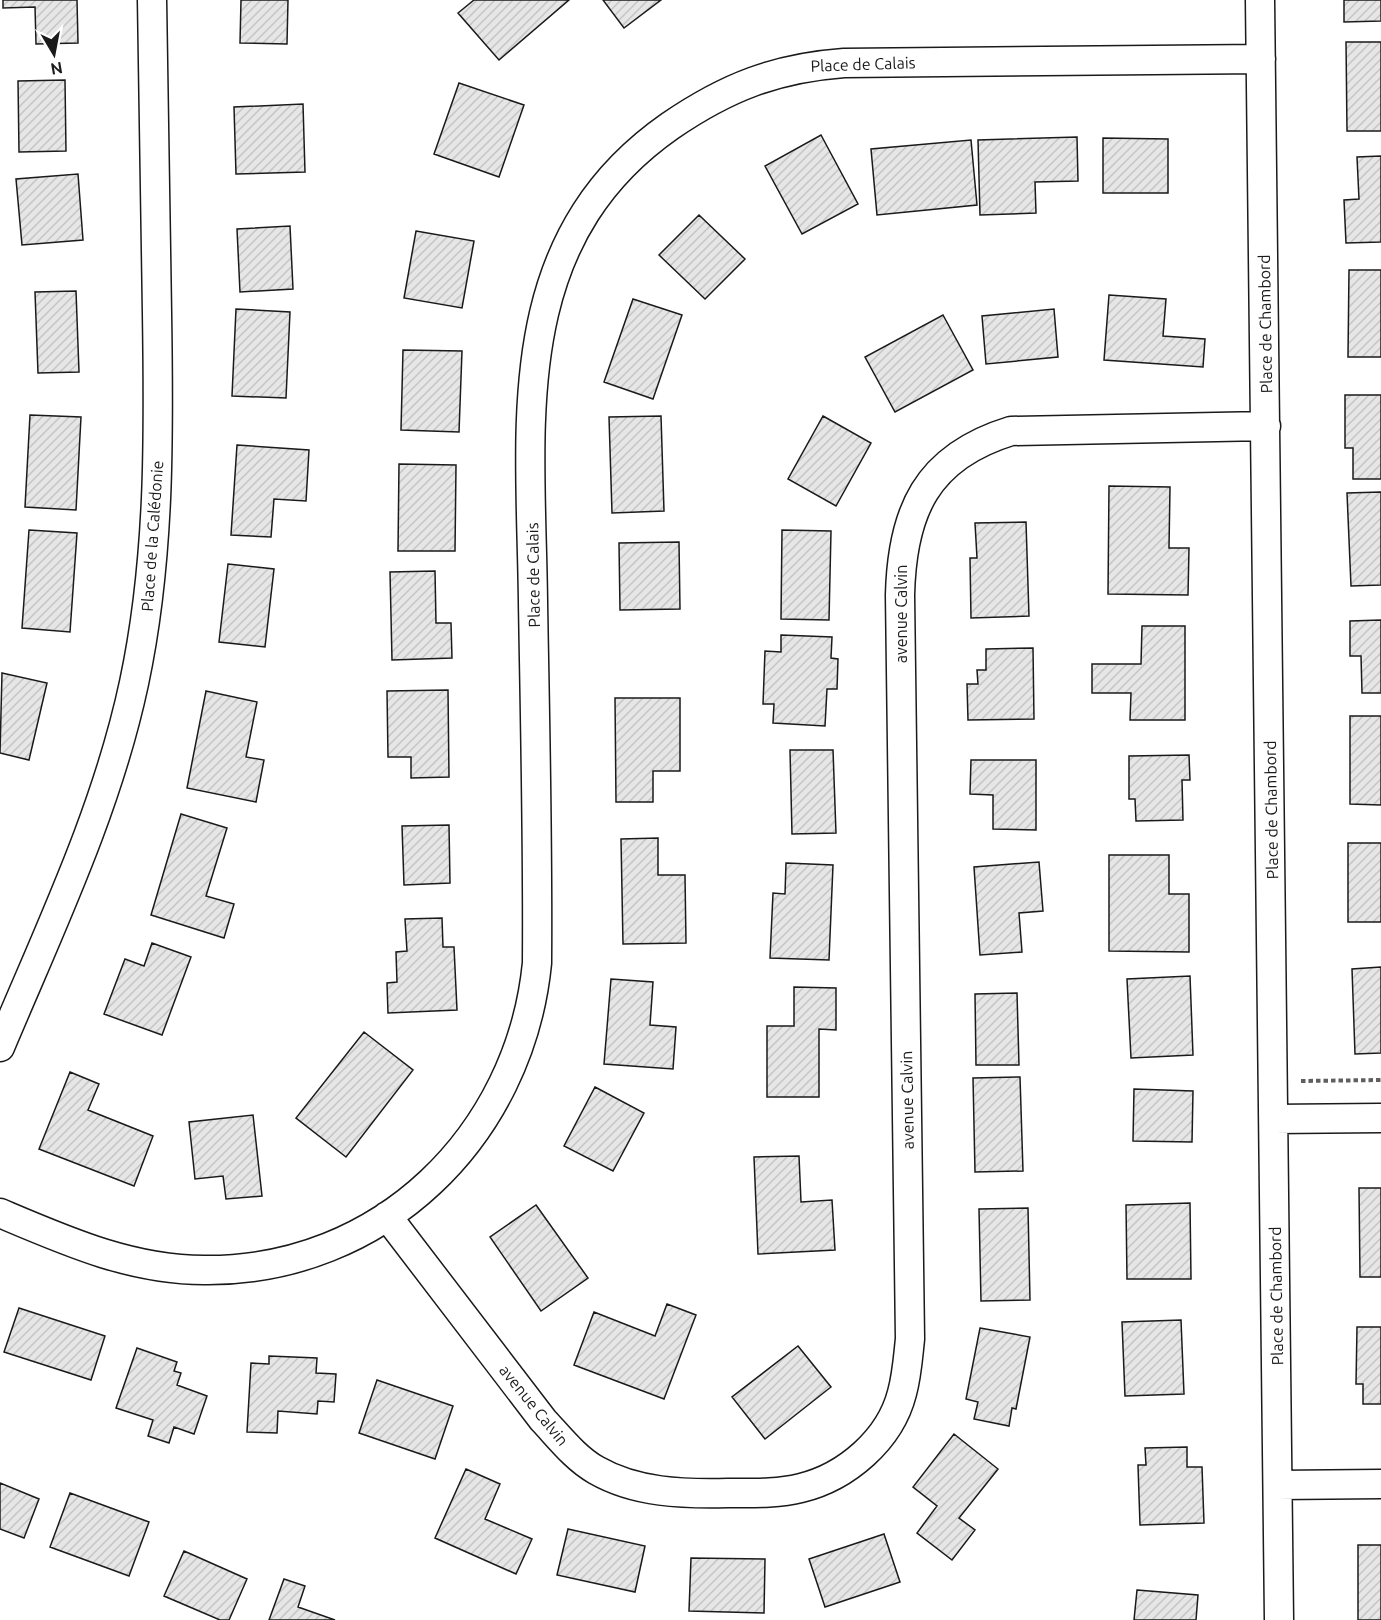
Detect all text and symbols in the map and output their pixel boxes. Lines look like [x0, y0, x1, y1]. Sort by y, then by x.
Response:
north arrow [24, 24, 84, 84]
street label: Place de Calais [810, 53, 916, 75]
text: N [49, 59, 64, 79]
street label: Place de Chambord [1255, 254, 1275, 394]
street label: Place de la Calédonie [138, 460, 166, 612]
street label: Place de Calais [523, 522, 543, 628]
street label: avenue Calvin [892, 565, 910, 663]
street label: Place de Chambord [1261, 740, 1281, 880]
street label: avenue Calvin [897, 1051, 917, 1149]
street label: Place de Chambord [1266, 1226, 1286, 1366]
street label: avenue Calvin [496, 1361, 572, 1449]

